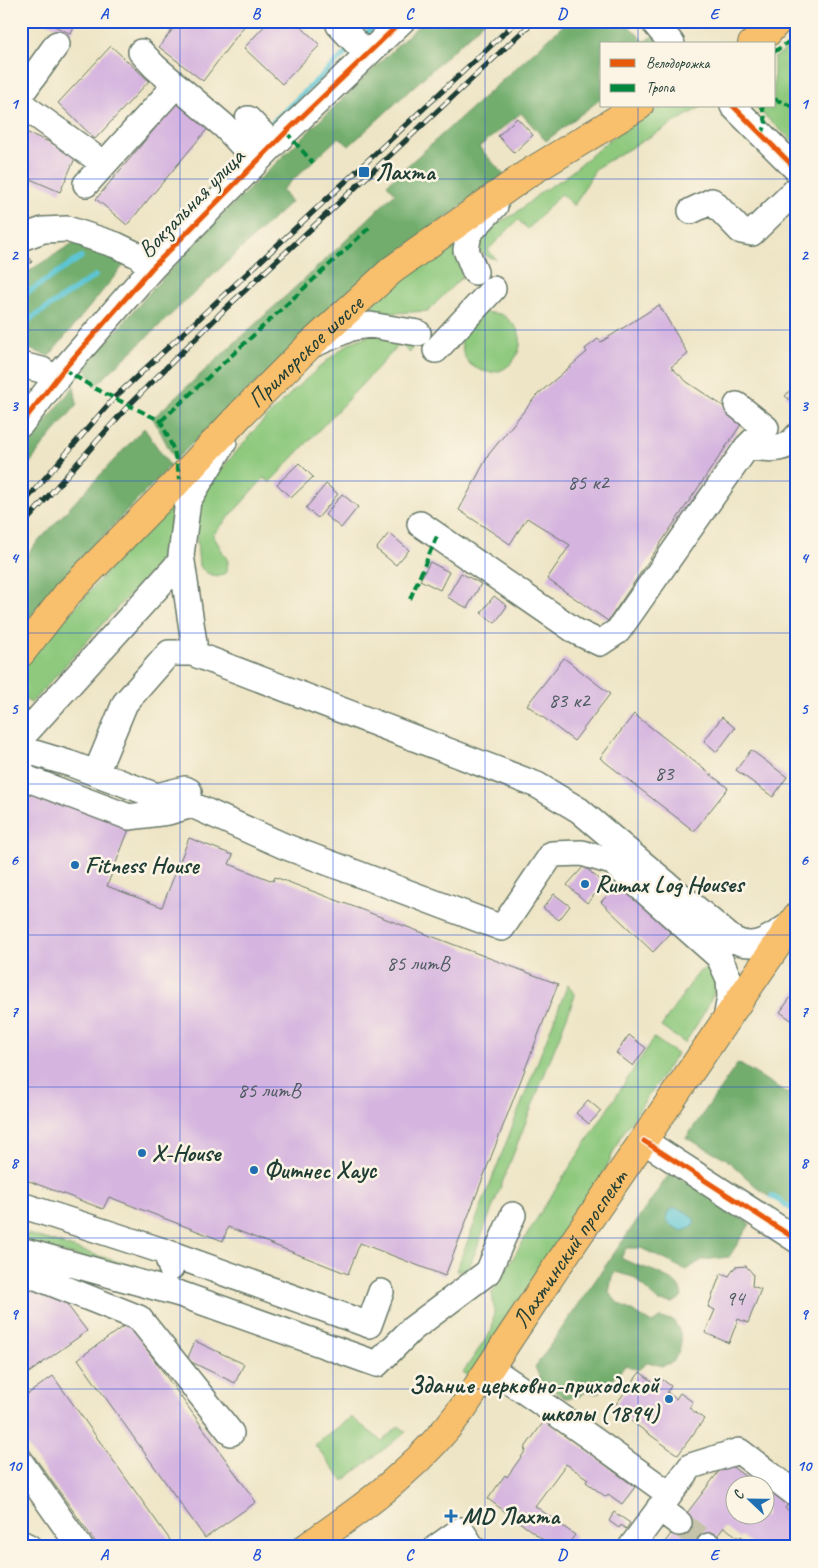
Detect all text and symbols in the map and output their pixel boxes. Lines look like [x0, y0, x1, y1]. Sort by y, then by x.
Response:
text: A [100, 4, 110, 24]
text: B [252, 4, 262, 24]
text: C [405, 4, 415, 24]
text: D [557, 4, 568, 24]
text: E [710, 4, 721, 24]
legend [600, 42, 776, 108]
text: Велодорожка [646, 54, 710, 73]
text: Тропа [646, 78, 675, 97]
text: 1 [10, 94, 19, 114]
text: 1 [800, 94, 809, 114]
street label: Вокзальная улица [131, 141, 252, 264]
place label: Лахта [375, 157, 437, 187]
marker: Лахта [357, 165, 371, 179]
text: 2 [10, 245, 19, 265]
text: 2 [800, 245, 809, 265]
street label: Приморское шоссе [241, 287, 371, 414]
text: 3 [10, 396, 19, 416]
text: 3 [800, 396, 809, 416]
house number: 85 к2 [567, 469, 610, 495]
text: 4 [10, 548, 19, 568]
text: 4 [800, 548, 809, 568]
house number: 83 к2 [548, 687, 591, 713]
text: 5 [11, 699, 20, 719]
text: 5 [801, 699, 810, 719]
house number: 83 [655, 760, 675, 786]
text: 6 [10, 850, 19, 870]
place label: Fitness House [85, 850, 200, 880]
text: 6 [800, 850, 809, 870]
marker: Fitness House [69, 859, 81, 871]
place label: Rumax Log Houses [595, 869, 746, 899]
marker: Rumax Log Houses [579, 878, 591, 890]
house number: 85 литВ [387, 950, 452, 976]
text: 7 [10, 1002, 19, 1022]
text: 7 [800, 1002, 809, 1022]
house number: 85 литВ [238, 1077, 303, 1103]
place label: X-House [152, 1138, 222, 1168]
marker: X-House [136, 1147, 148, 1159]
text: 8 [10, 1153, 19, 1173]
text: 8 [800, 1153, 809, 1173]
place label: Фитнес Хаус [264, 1155, 377, 1185]
street label: Лахтинский проспект [505, 1163, 635, 1334]
marker: Фитнес Хаус [248, 1164, 260, 1176]
house number: 94 [726, 1285, 747, 1311]
text: 9 [10, 1304, 19, 1324]
text: 9 [800, 1304, 809, 1324]
place label: Здание церковно-приходской школы (1894) [409, 1370, 661, 1428]
marker: Здание церковно-приходской школы (1894) [663, 1393, 675, 1405]
text: 10 [7, 1456, 23, 1476]
text: 10 [797, 1456, 813, 1476]
north arrow [726, 1476, 776, 1526]
text: С [729, 1487, 748, 1502]
place label: MD Лахта [462, 1501, 561, 1531]
marker: MD Лахта [444, 1509, 458, 1523]
text: A [100, 1545, 110, 1565]
text: B [252, 1545, 262, 1565]
text: C [405, 1545, 415, 1565]
text: D [557, 1545, 568, 1565]
text: E [710, 1545, 721, 1565]

